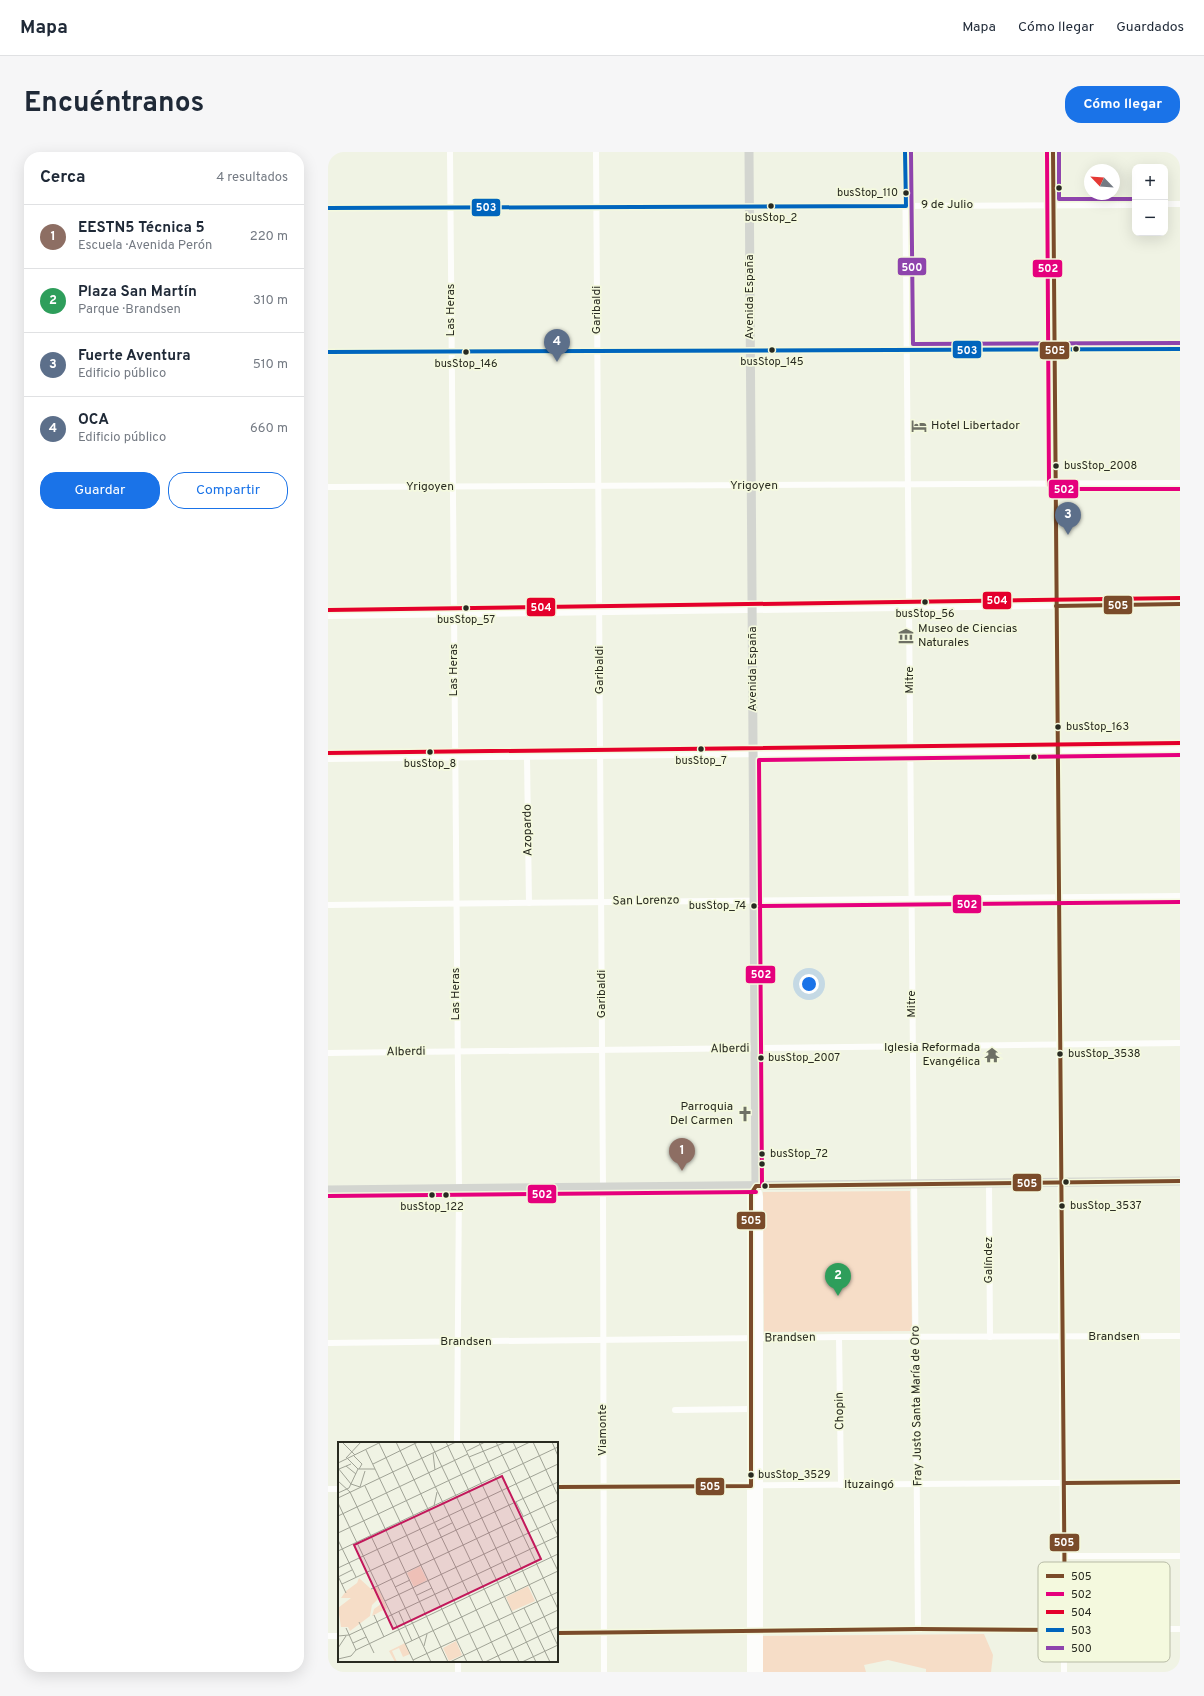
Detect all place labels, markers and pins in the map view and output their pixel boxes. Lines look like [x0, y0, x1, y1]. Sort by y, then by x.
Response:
unlabelled marker [1054, 183, 1064, 193]
place label: busStop_110 [837, 186, 898, 200]
marker: busStop_110 [901, 188, 911, 198]
marker: busStop_2 [766, 201, 776, 211]
place label: busStop_2 [745, 211, 797, 225]
pin: 4 [544, 329, 570, 362]
unlabelled marker [1071, 344, 1081, 354]
marker: busStop_145 [767, 345, 777, 355]
marker: busStop_146 [461, 347, 471, 357]
place label: busStop_145 [740, 355, 804, 369]
place label: busStop_146 [434, 357, 498, 371]
hotel icon: Hotel Libertador [910, 417, 928, 435]
place label: Hotel Libertador [931, 418, 1020, 434]
place label: busStop_2008 [1064, 459, 1137, 473]
marker: busStop_2008 [1051, 461, 1061, 471]
pin: 3 [1055, 502, 1081, 535]
marker: busStop_56 [920, 597, 930, 607]
marker: busStop_57 [461, 603, 471, 613]
place label: busStop_56 [895, 607, 955, 621]
place label: busStop_57 [437, 613, 495, 627]
place label: Museo de Ciencias Naturales [918, 621, 1017, 651]
museum icon: Museo de Ciencias Naturales [897, 627, 915, 645]
place label: busStop_163 [1066, 720, 1129, 734]
marker: busStop_163 [1053, 722, 1063, 732]
marker: busStop_7 [696, 744, 706, 754]
marker: busStop_8 [425, 747, 435, 757]
unlabelled marker [1029, 752, 1039, 762]
place label: busStop_7 [675, 754, 727, 768]
place label: busStop_8 [404, 757, 456, 771]
place label: busStop_74 [689, 899, 746, 913]
marker: busStop_74 [749, 901, 759, 911]
place label: Iglesia Reformada Evangélica [884, 1040, 980, 1070]
temple icon: Iglesia Reformada Evangélica [983, 1046, 1001, 1064]
place label: busStop_3538 [1068, 1047, 1141, 1061]
marker: busStop_3538 [1055, 1049, 1065, 1059]
place label: busStop_2007 [768, 1051, 840, 1065]
marker: busStop_2007 [756, 1053, 766, 1063]
place label: Parroquia Del Carmen [670, 1099, 733, 1129]
church icon: Parroquia Del Carmen [736, 1105, 754, 1123]
pin: 1 [669, 1138, 695, 1171]
place label: busStop_72 [770, 1147, 828, 1161]
marker: busStop_72 [757, 1149, 767, 1159]
unlabelled marker [757, 1159, 767, 1169]
unlabelled marker [1061, 1177, 1071, 1187]
unlabelled marker [760, 1181, 770, 1191]
marker: busStop_122 [427, 1190, 437, 1200]
unlabelled marker [441, 1190, 451, 1200]
place label: busStop_3537 [1070, 1199, 1142, 1213]
place label: busStop_122 [400, 1200, 464, 1214]
marker: busStop_3537 [1057, 1201, 1067, 1211]
pin: 2 [825, 1263, 851, 1296]
place label: busStop_3529 [758, 1468, 830, 1482]
marker: busStop_3529 [746, 1470, 756, 1480]

